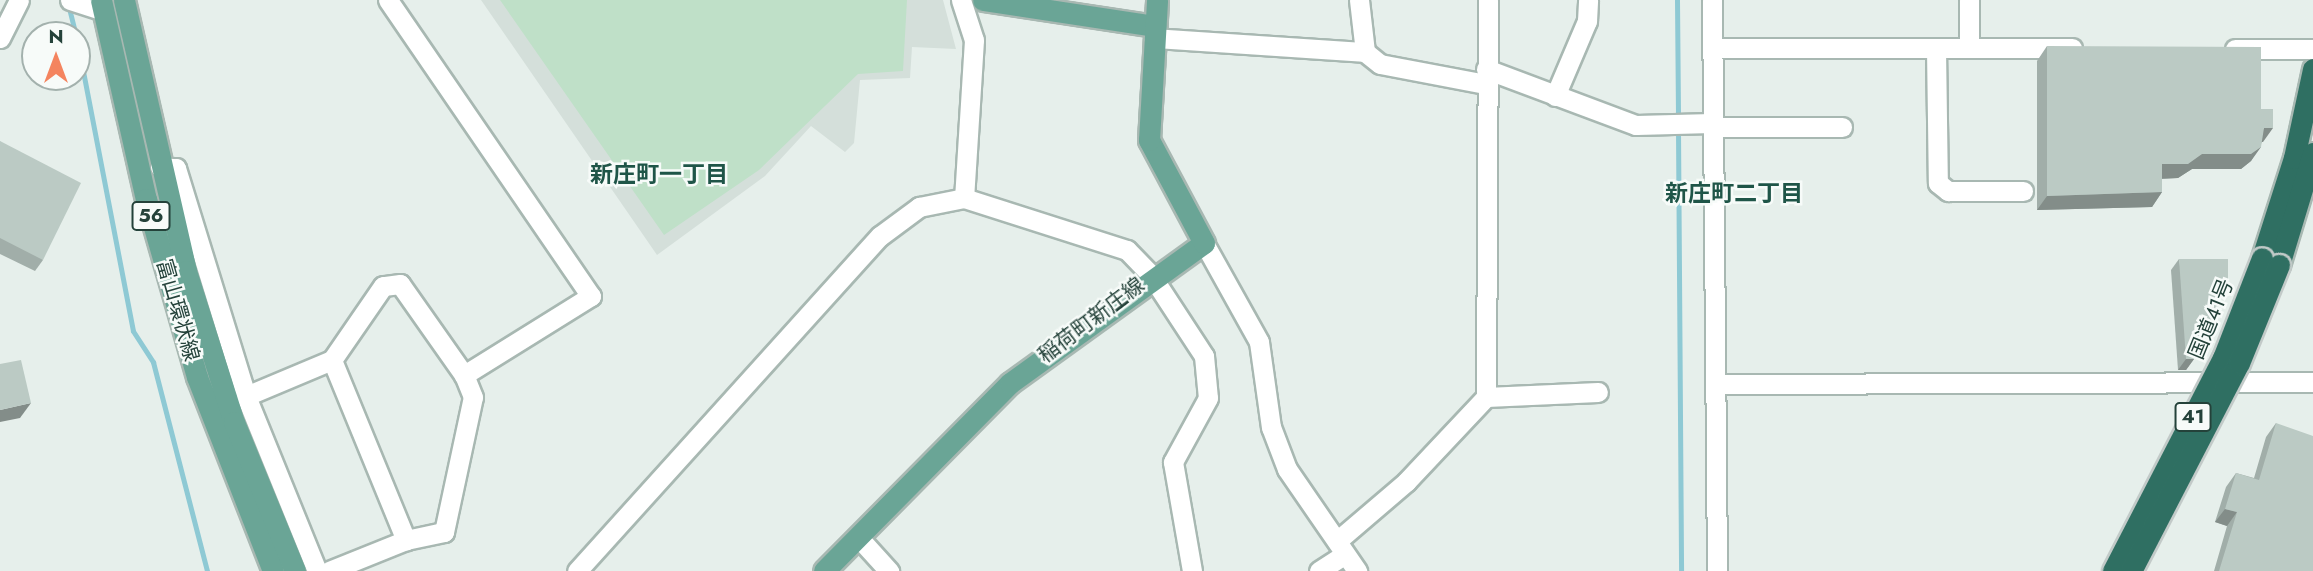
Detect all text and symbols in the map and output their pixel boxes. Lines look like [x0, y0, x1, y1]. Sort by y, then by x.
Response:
north arrow [21, 21, 91, 91]
text: N [48, 23, 64, 50]
district label: 新庄町一丁目 [590, 160, 728, 188]
district label: 新庄町二丁目 [1665, 179, 1803, 207]
road number: 56 [130, 200, 172, 232]
street label: 富山環状線 [151, 256, 205, 364]
street label: 稲荷町新庄線 [1033, 272, 1149, 368]
street label: 国道41号 [2183, 275, 2239, 363]
road number: 41 [2174, 402, 2212, 432]

